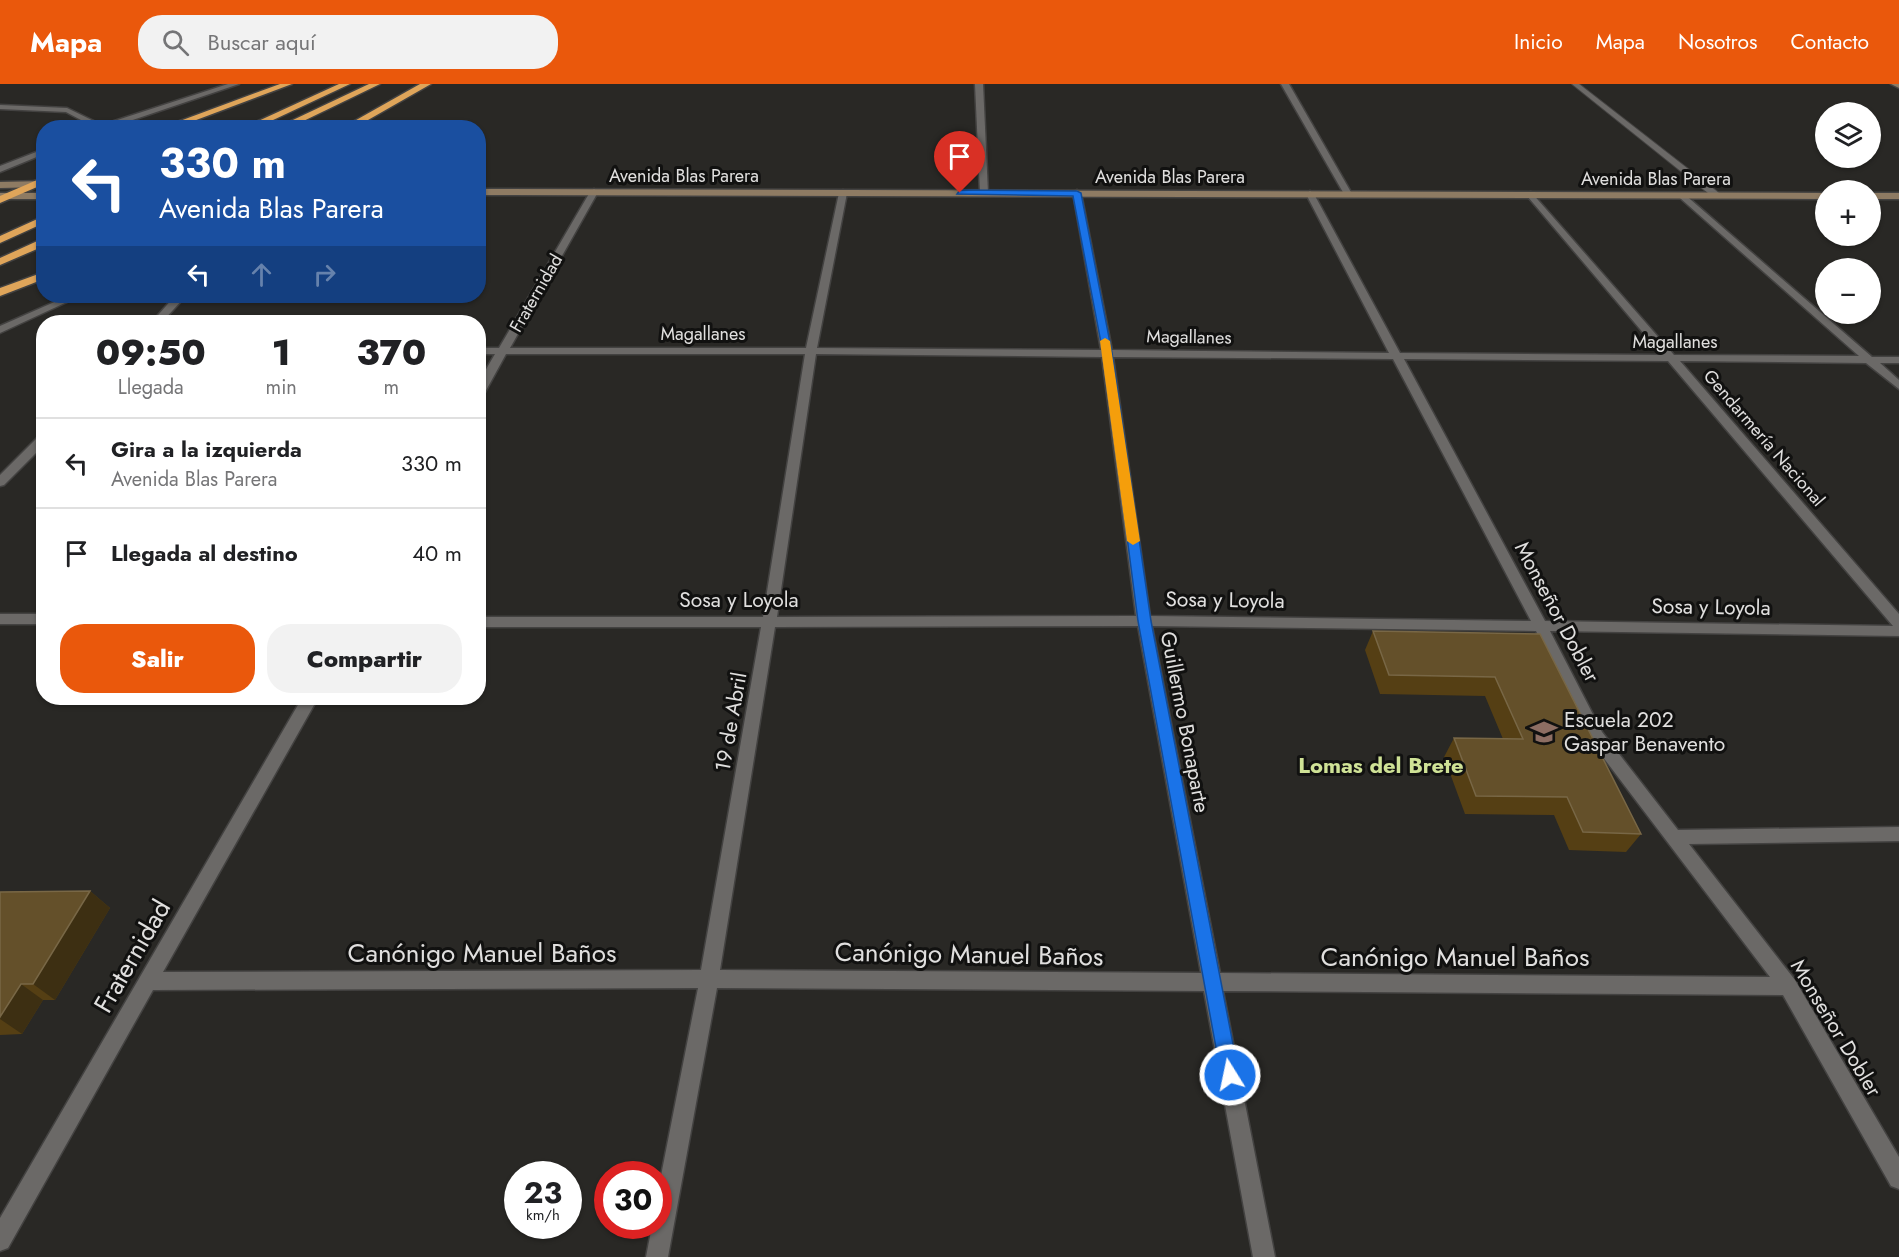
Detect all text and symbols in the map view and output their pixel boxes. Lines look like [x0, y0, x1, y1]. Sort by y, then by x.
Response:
search box [138, 15, 558, 69]
text: Mapa [30, 22, 102, 63]
icon: search [159, 26, 192, 59]
text: Buscar aquí [207, 26, 316, 58]
text: Inicio [1514, 27, 1563, 57]
text: Mapa [1596, 27, 1645, 57]
text: Nosotros [1678, 27, 1757, 57]
text: Contacto [1790, 27, 1869, 57]
map controls [1815, 102, 1881, 324]
button: layers [1815, 102, 1881, 168]
pin [934, 131, 985, 193]
text: 330 m [159, 133, 286, 194]
icon: arrive [943, 140, 976, 173]
icon: left [60, 144, 138, 222]
street label: Avenida Blas Parera [609, 163, 759, 189]
street label: Avenida Blas Parera [1095, 164, 1245, 190]
street label: Avenida Blas Parera [1581, 166, 1731, 192]
button: + [1815, 180, 1881, 246]
text: Avenida Blas Parera [159, 189, 384, 228]
street label: Fraternidad [503, 249, 569, 337]
icon: left [182, 258, 215, 291]
icon: ahead [245, 258, 278, 291]
icon: right [308, 258, 341, 291]
button: − [1815, 258, 1881, 324]
street label: Magallanes [660, 321, 746, 347]
street label: Magallanes [1146, 323, 1232, 351]
text: 09:50 [96, 326, 206, 378]
text: 1 [272, 326, 291, 378]
text: 370 [357, 326, 426, 378]
street label: Magallanes [1632, 329, 1718, 355]
street label: Gendarmería Nacional [1697, 364, 1831, 512]
text: Llegada [118, 373, 184, 402]
text: min [266, 373, 297, 402]
text: m [384, 373, 399, 402]
text: Gira a la izquierda [111, 433, 302, 465]
icon: left [60, 447, 93, 480]
text: 330 m [401, 447, 462, 479]
text: Avenida Blas Parera [111, 465, 277, 494]
street label: Monseñor Dobler [1507, 536, 1607, 688]
icon: arrive [60, 537, 93, 570]
text: Llegada al destino [111, 537, 298, 569]
text: 40 m [412, 537, 462, 569]
street label: Sosa y Loyola [1165, 584, 1285, 616]
street label: Sosa y Loyola [679, 585, 799, 615]
street label: Sosa y Loyola [1651, 591, 1771, 623]
button: Salir [60, 624, 255, 693]
button: Compartir [267, 624, 462, 693]
street label: Guillermo Bonaparte [1153, 629, 1217, 815]
street label: 19 de Abril [708, 670, 754, 774]
place label: Escuela 202 Gaspar Benavento [1564, 705, 1725, 759]
school or university icon: Escuela 202 Gaspar Benavento [1529, 717, 1559, 747]
district label: Lomas del Brete [1298, 749, 1464, 781]
street label: Fraternidad [84, 892, 180, 1020]
street label: Canónigo Manuel Baños [834, 933, 1104, 975]
street label: Canónigo Manuel Baños [348, 934, 616, 972]
street label: Canónigo Manuel Baños [1321, 938, 1589, 976]
street label: Monseñor Dobler [1783, 954, 1889, 1103]
position arrow [1198, 1043, 1262, 1107]
speed limit sign: 30 [594, 1161, 672, 1239]
text: 23 [524, 1171, 562, 1214]
text: km/h [526, 1204, 560, 1226]

